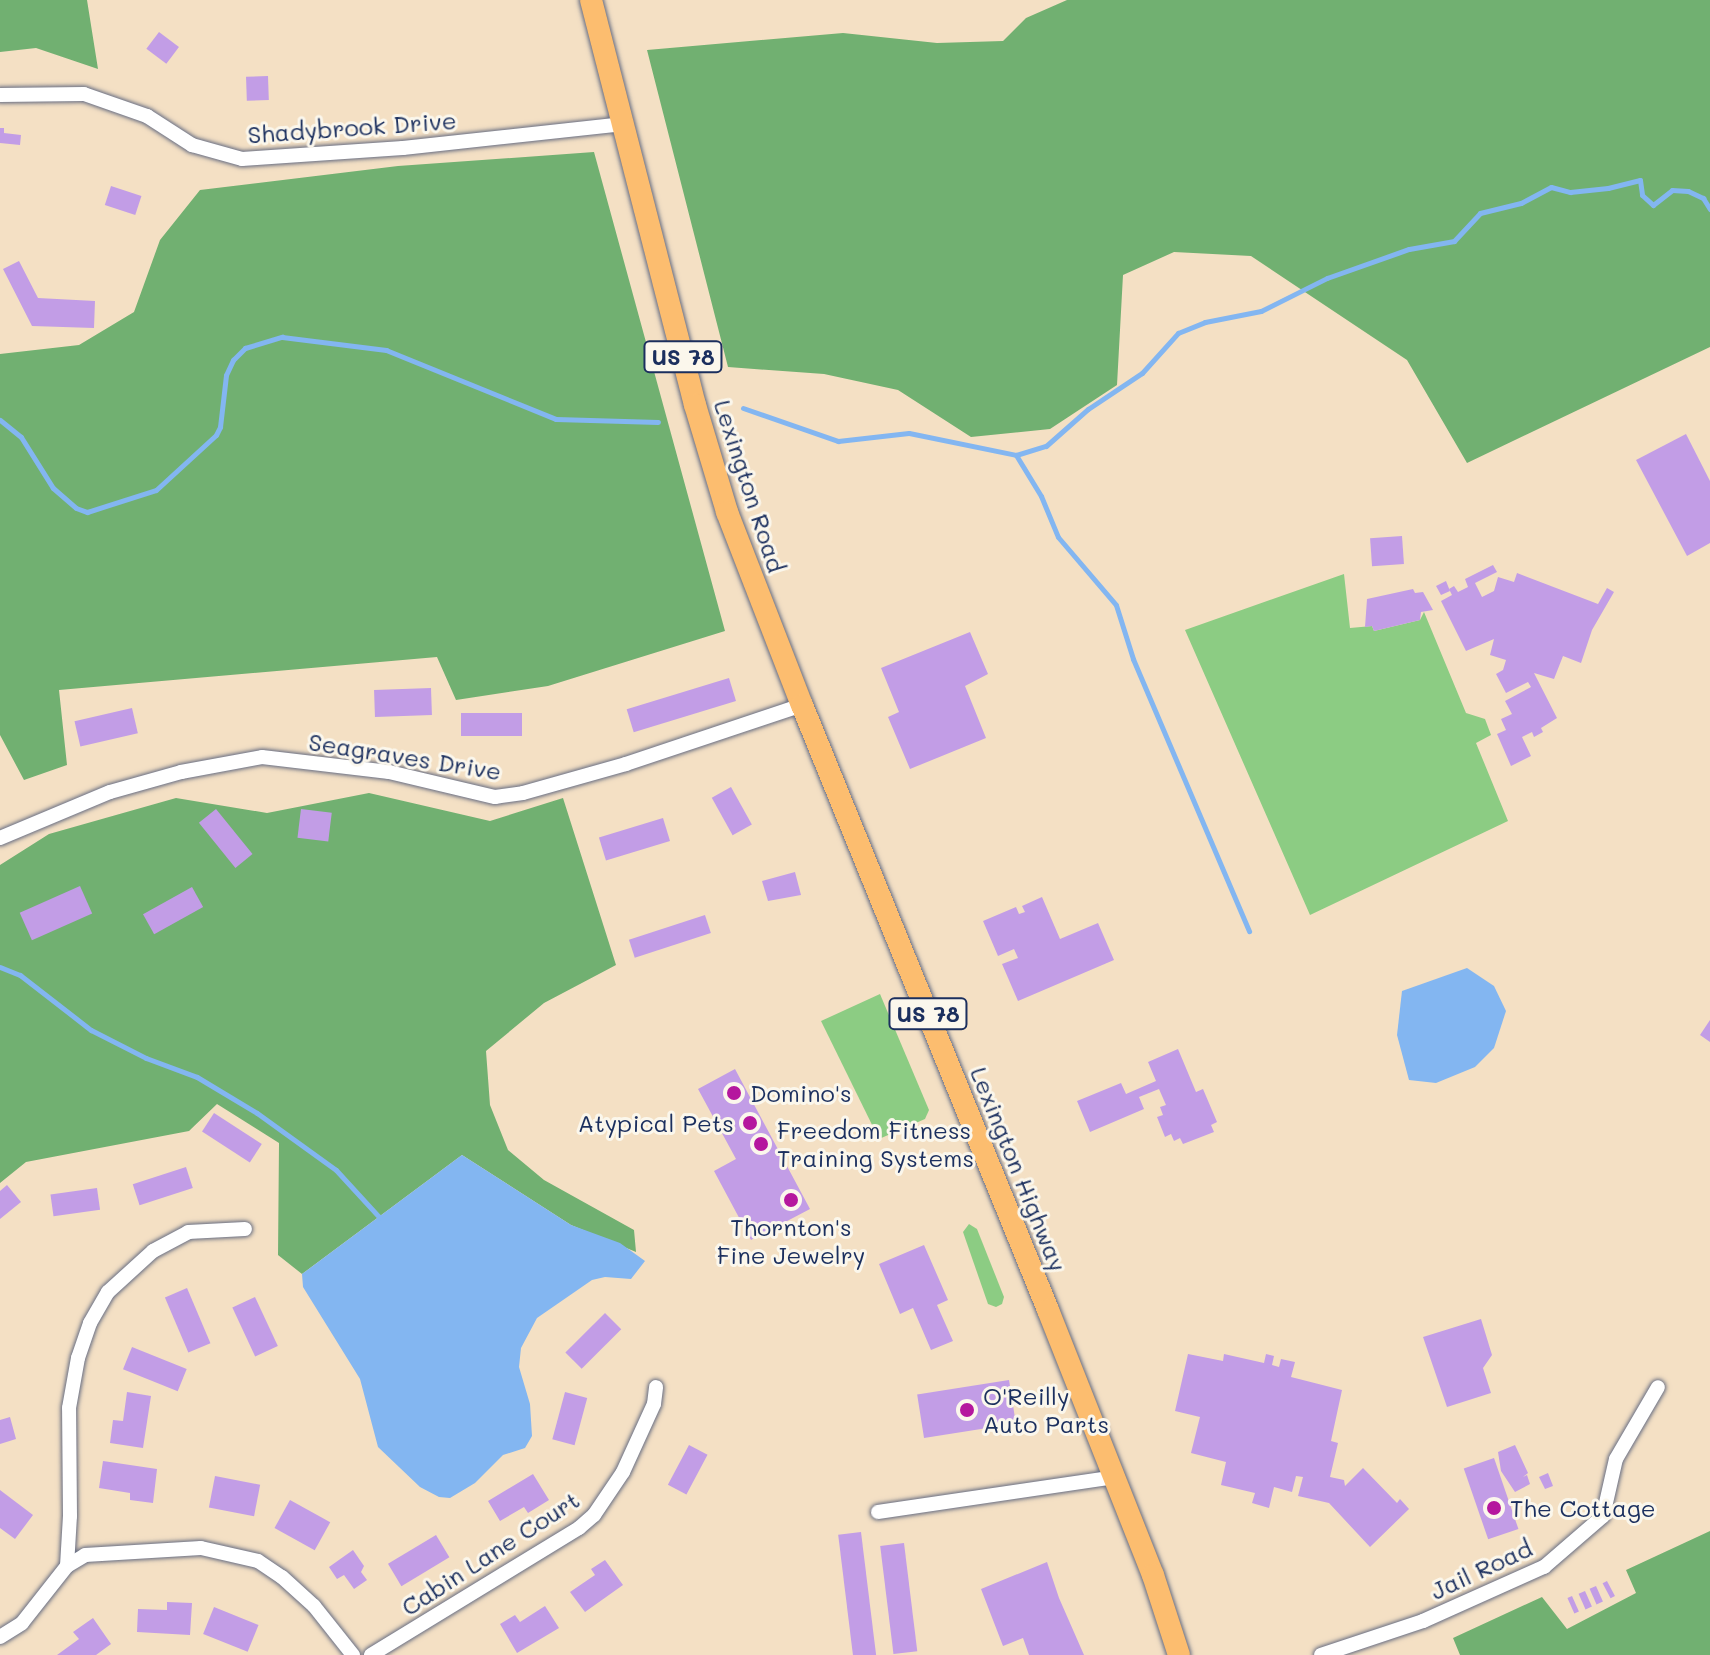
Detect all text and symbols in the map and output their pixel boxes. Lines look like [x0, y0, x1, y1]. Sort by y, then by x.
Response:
street label: Shadybrook Drive [247, 105, 457, 149]
road number: US 78 [643, 339, 723, 375]
street label: Lexington Road [709, 396, 791, 576]
street label: Seagraves Drive [307, 727, 503, 785]
road number: US 78 [888, 996, 968, 1032]
street label: Lexington Highway [965, 1063, 1073, 1275]
place label: Domino's [750, 1079, 852, 1107]
marker: Domino's [725, 1084, 743, 1102]
place label: Atypical Pets [578, 1109, 734, 1137]
marker: Atypical Pets [741, 1114, 759, 1132]
place label: Freedom Fitness Training Systems [777, 1116, 974, 1172]
marker: Freedom Fitness Training Systems [752, 1135, 770, 1153]
marker: Thornton's Fine Jewelry [782, 1191, 800, 1209]
place label: Thornton's Fine Jewelry [717, 1213, 865, 1269]
place label: O'Reilly Auto Parts [983, 1382, 1109, 1438]
marker: O'Reilly Auto Parts [958, 1401, 976, 1419]
street label: Cabin Lane Court [396, 1485, 584, 1621]
place label: The Cottage [1510, 1494, 1656, 1522]
marker: The Cottage [1485, 1499, 1503, 1517]
street label: Jail Road [1426, 1533, 1536, 1605]

